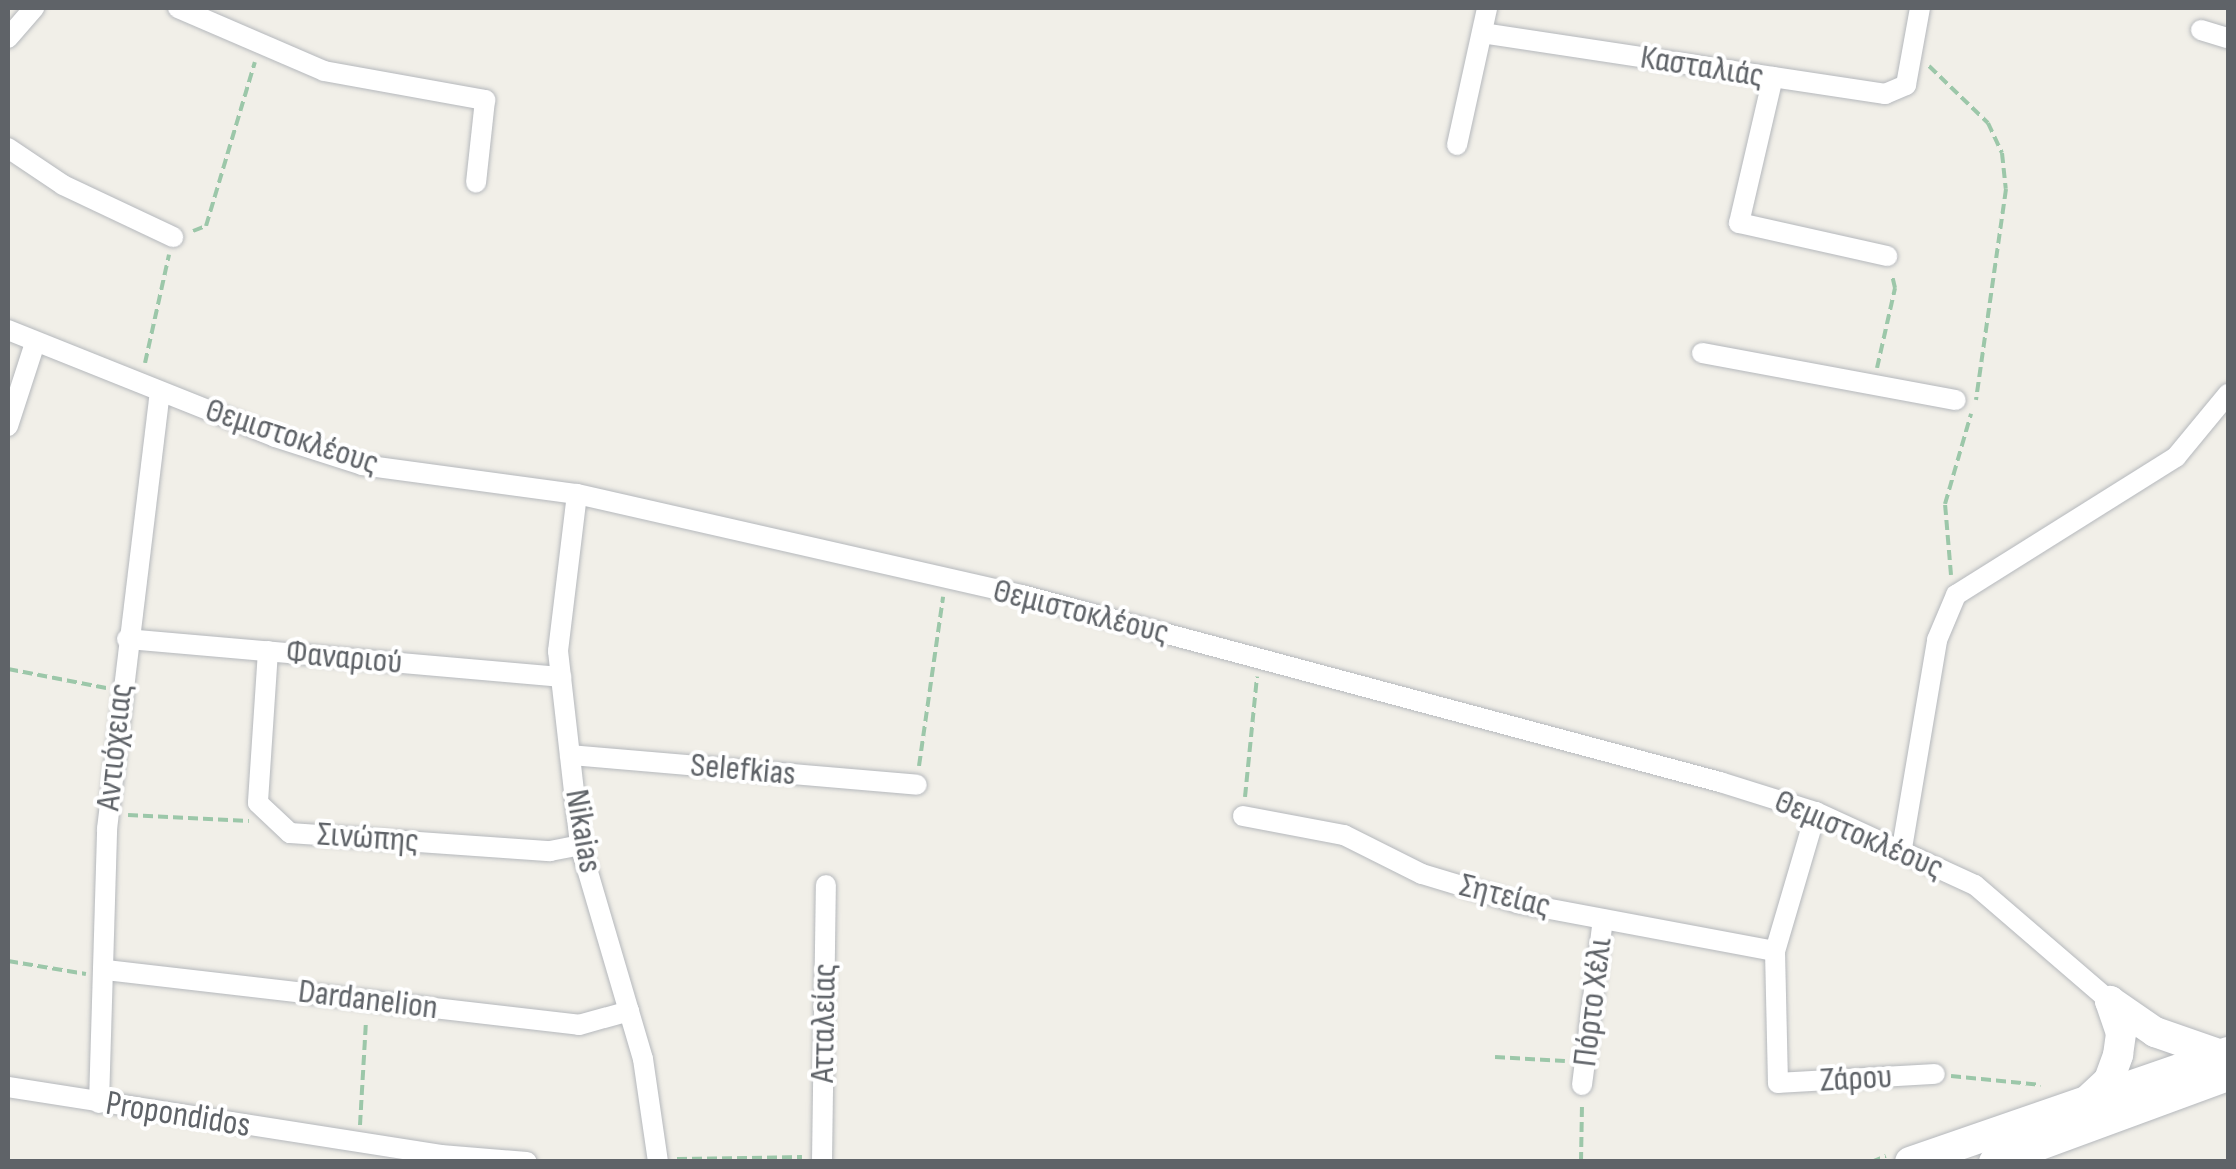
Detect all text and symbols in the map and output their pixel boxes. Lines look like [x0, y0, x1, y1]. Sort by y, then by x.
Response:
street label: Κασταλιάς [1637, 37, 1767, 97]
street label: Θεμιστοκλέους [200, 389, 384, 485]
street label: Θεμιστοκλέους [989, 570, 1173, 654]
street label: Φαναριού [284, 632, 404, 684]
street label: Αντιόχειας [87, 681, 143, 813]
street label: Selefkias [689, 744, 797, 796]
street label: Θεμιστοκλέους [1768, 781, 1950, 889]
street label: Nikaias [555, 786, 611, 876]
street label: Σινώπης [316, 814, 420, 862]
street label: Σητείας [1455, 864, 1555, 928]
street label: Πόρτο Χέλι [1564, 935, 1622, 1069]
street label: Ατταλείας [802, 963, 846, 1083]
street label: Dardanelion [296, 971, 440, 1029]
street label: Ζάρου [1819, 1056, 1893, 1102]
street label: Propondidos [103, 1083, 253, 1147]

